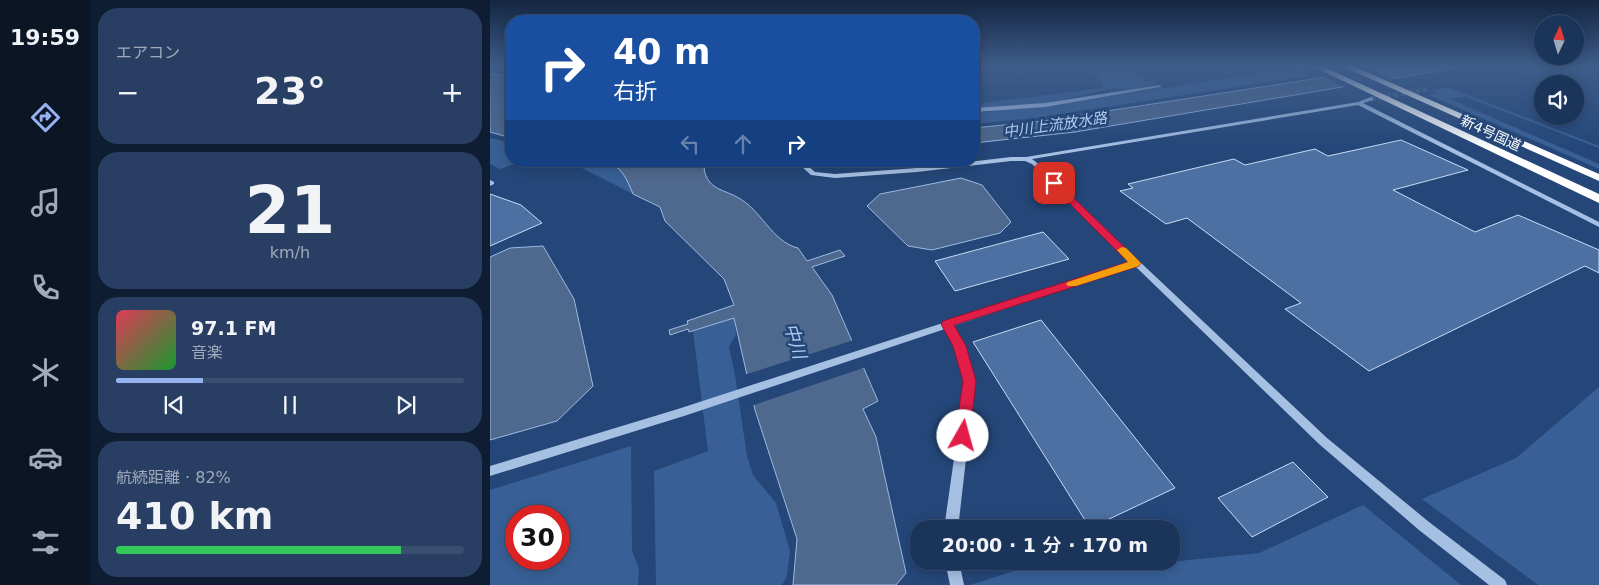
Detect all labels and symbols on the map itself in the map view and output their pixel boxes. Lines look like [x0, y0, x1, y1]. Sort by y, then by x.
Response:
north arrow [1534, 15, 1584, 65]
water label: 中川上流放水路 [1002, 109, 1110, 141]
street label: 新4号国道 [1458, 112, 1524, 154]
pin [1033, 162, 1075, 204]
water label: 中川 [780, 321, 811, 363]
position arrow [936, 409, 988, 461]
speed limit sign: 30 [505, 505, 570, 570]

